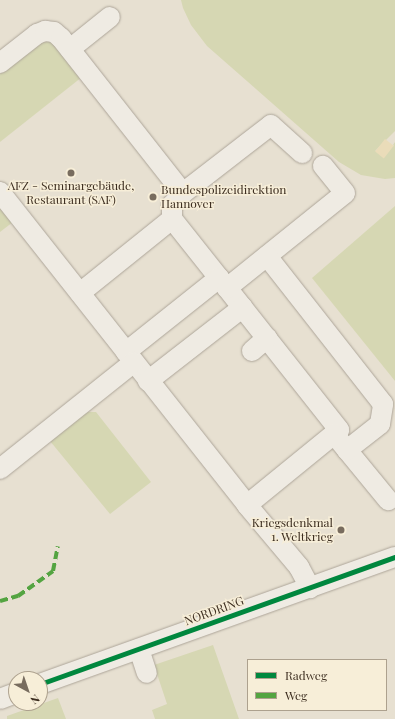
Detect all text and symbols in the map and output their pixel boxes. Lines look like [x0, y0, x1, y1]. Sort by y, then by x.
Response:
marker: AFZ - Seminargebäude, Restaurant (SAF) [66, 168, 76, 178]
place label: AFZ - Seminargebäude, Restaurant (SAF) [8, 179, 134, 207]
place label: Bundespolizeidirektion Hannover [161, 183, 286, 211]
marker: Bundespolizeidirektion Hannover [148, 192, 158, 202]
place label: Kriegsdenkmal 1. Weltkrieg [252, 516, 333, 544]
marker: Kriegsdenkmal 1. Weltkrieg [336, 525, 346, 535]
street label: NORDRING [182, 594, 246, 628]
legend [247, 659, 387, 711]
text: Radweg [285, 667, 327, 683]
north arrow [8, 671, 48, 711]
text: Weg [285, 687, 307, 703]
text: N [28, 692, 43, 708]

